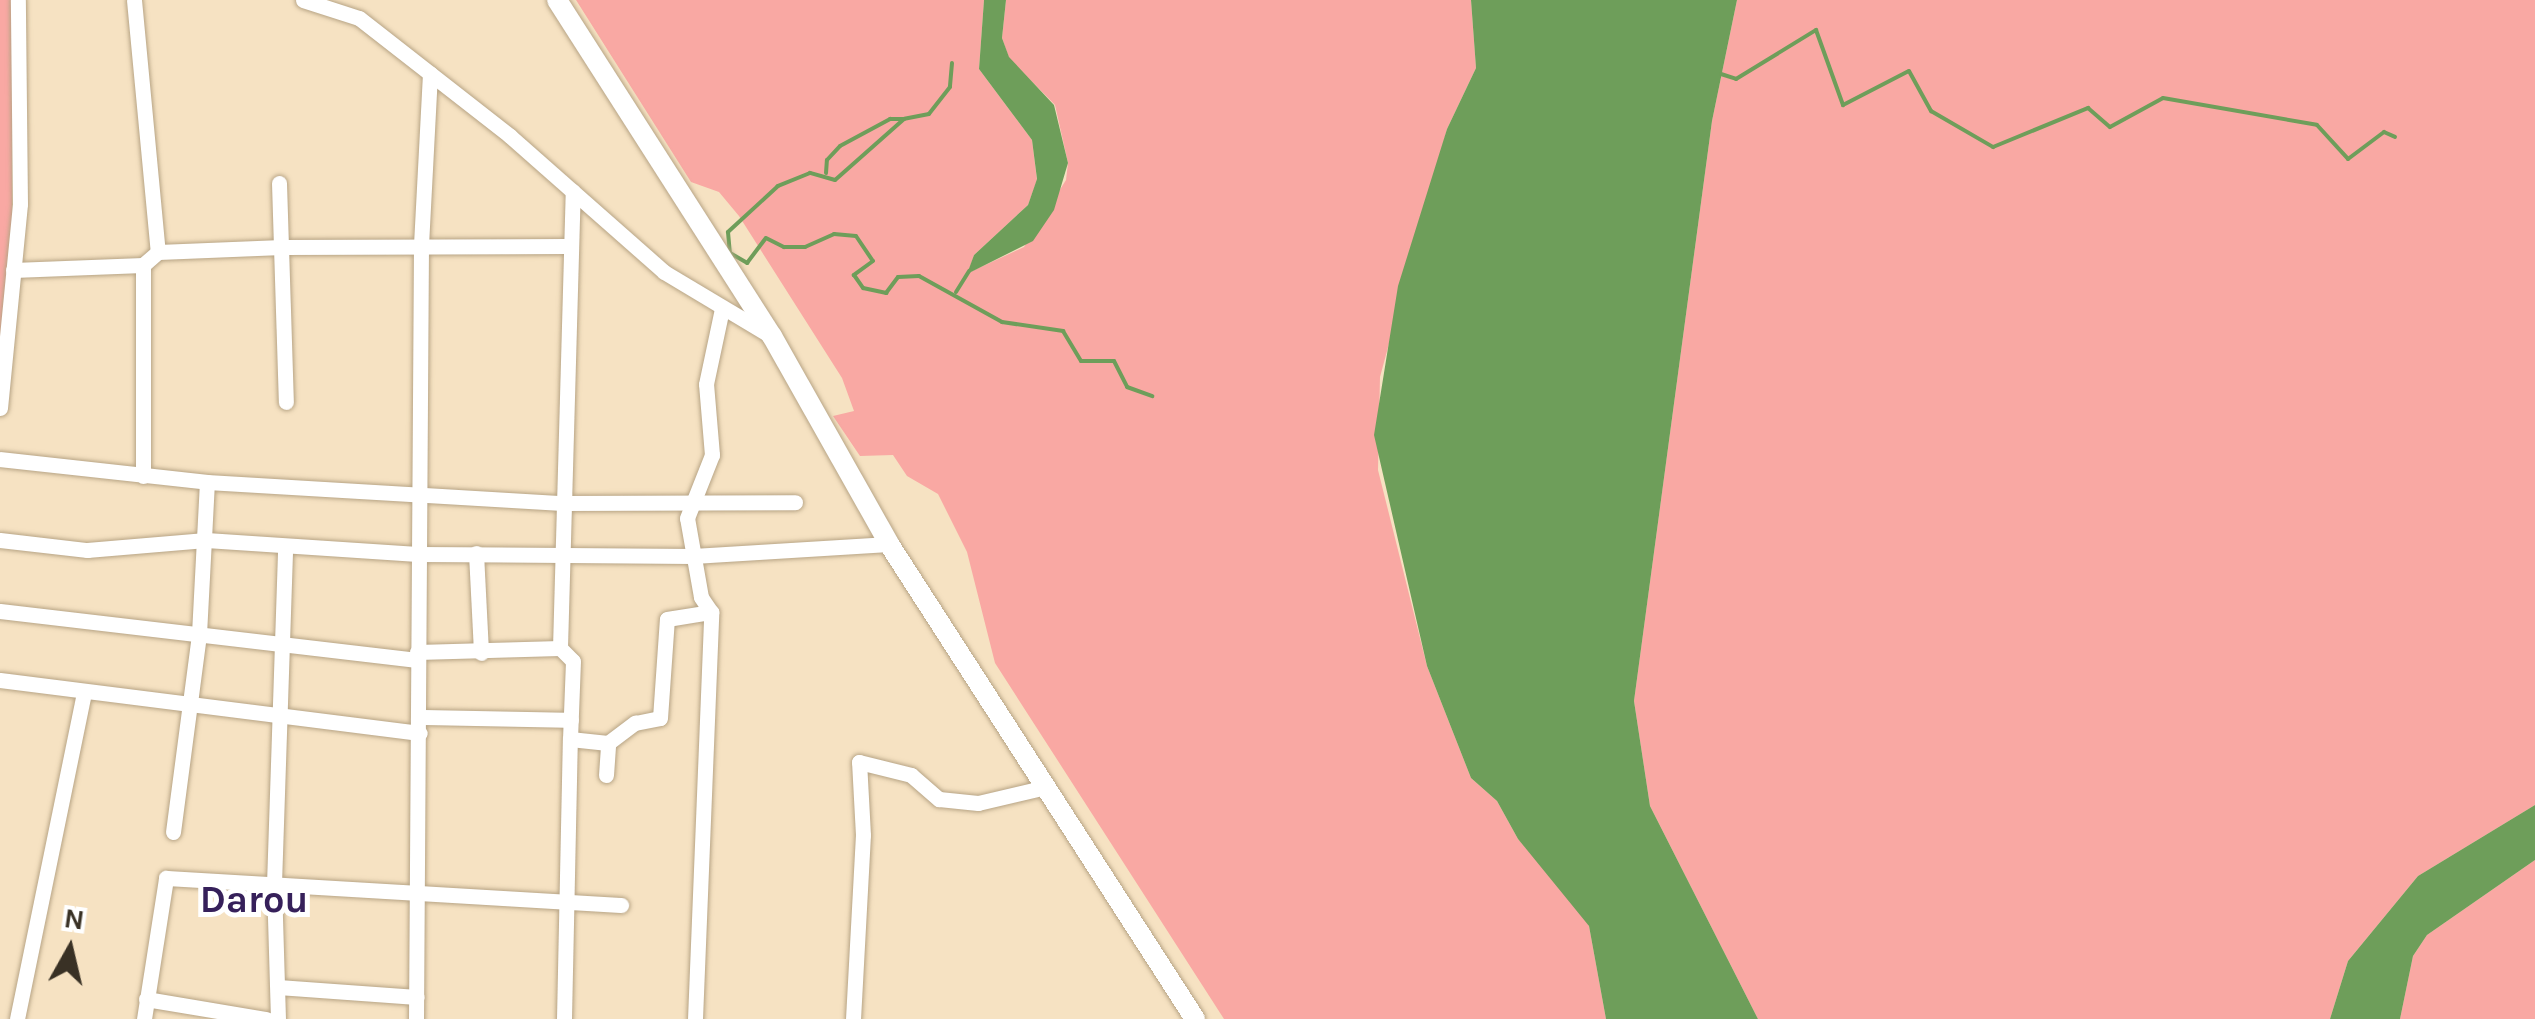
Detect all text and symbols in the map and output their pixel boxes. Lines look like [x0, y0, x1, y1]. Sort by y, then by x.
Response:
district label: Darou [200, 877, 308, 923]
north arrow [20, 899, 120, 999]
text: N [62, 901, 86, 937]

